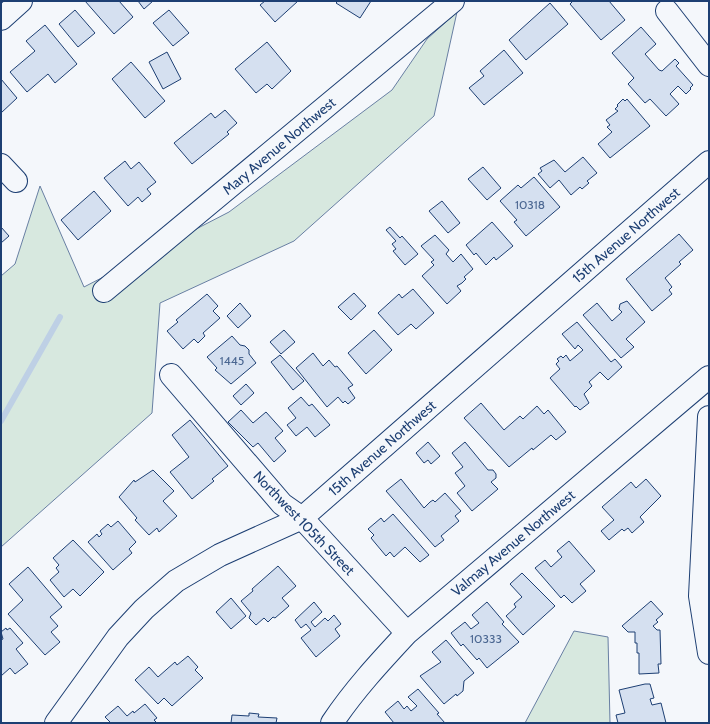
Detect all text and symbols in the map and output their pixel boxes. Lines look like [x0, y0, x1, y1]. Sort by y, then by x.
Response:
street label: Mary Avenue Northwest [219, 93, 339, 199]
street label: 15th Avenue Northwest [568, 183, 684, 287]
house number: 10318 [515, 197, 545, 212]
house number: 1445 [220, 353, 244, 368]
street label: 15th Avenue Northwest [324, 396, 440, 500]
street label: Northwest 105th Street [250, 467, 359, 579]
street label: Valmay Avenue Northwest [447, 486, 579, 600]
house number: 10333 [470, 631, 502, 646]

